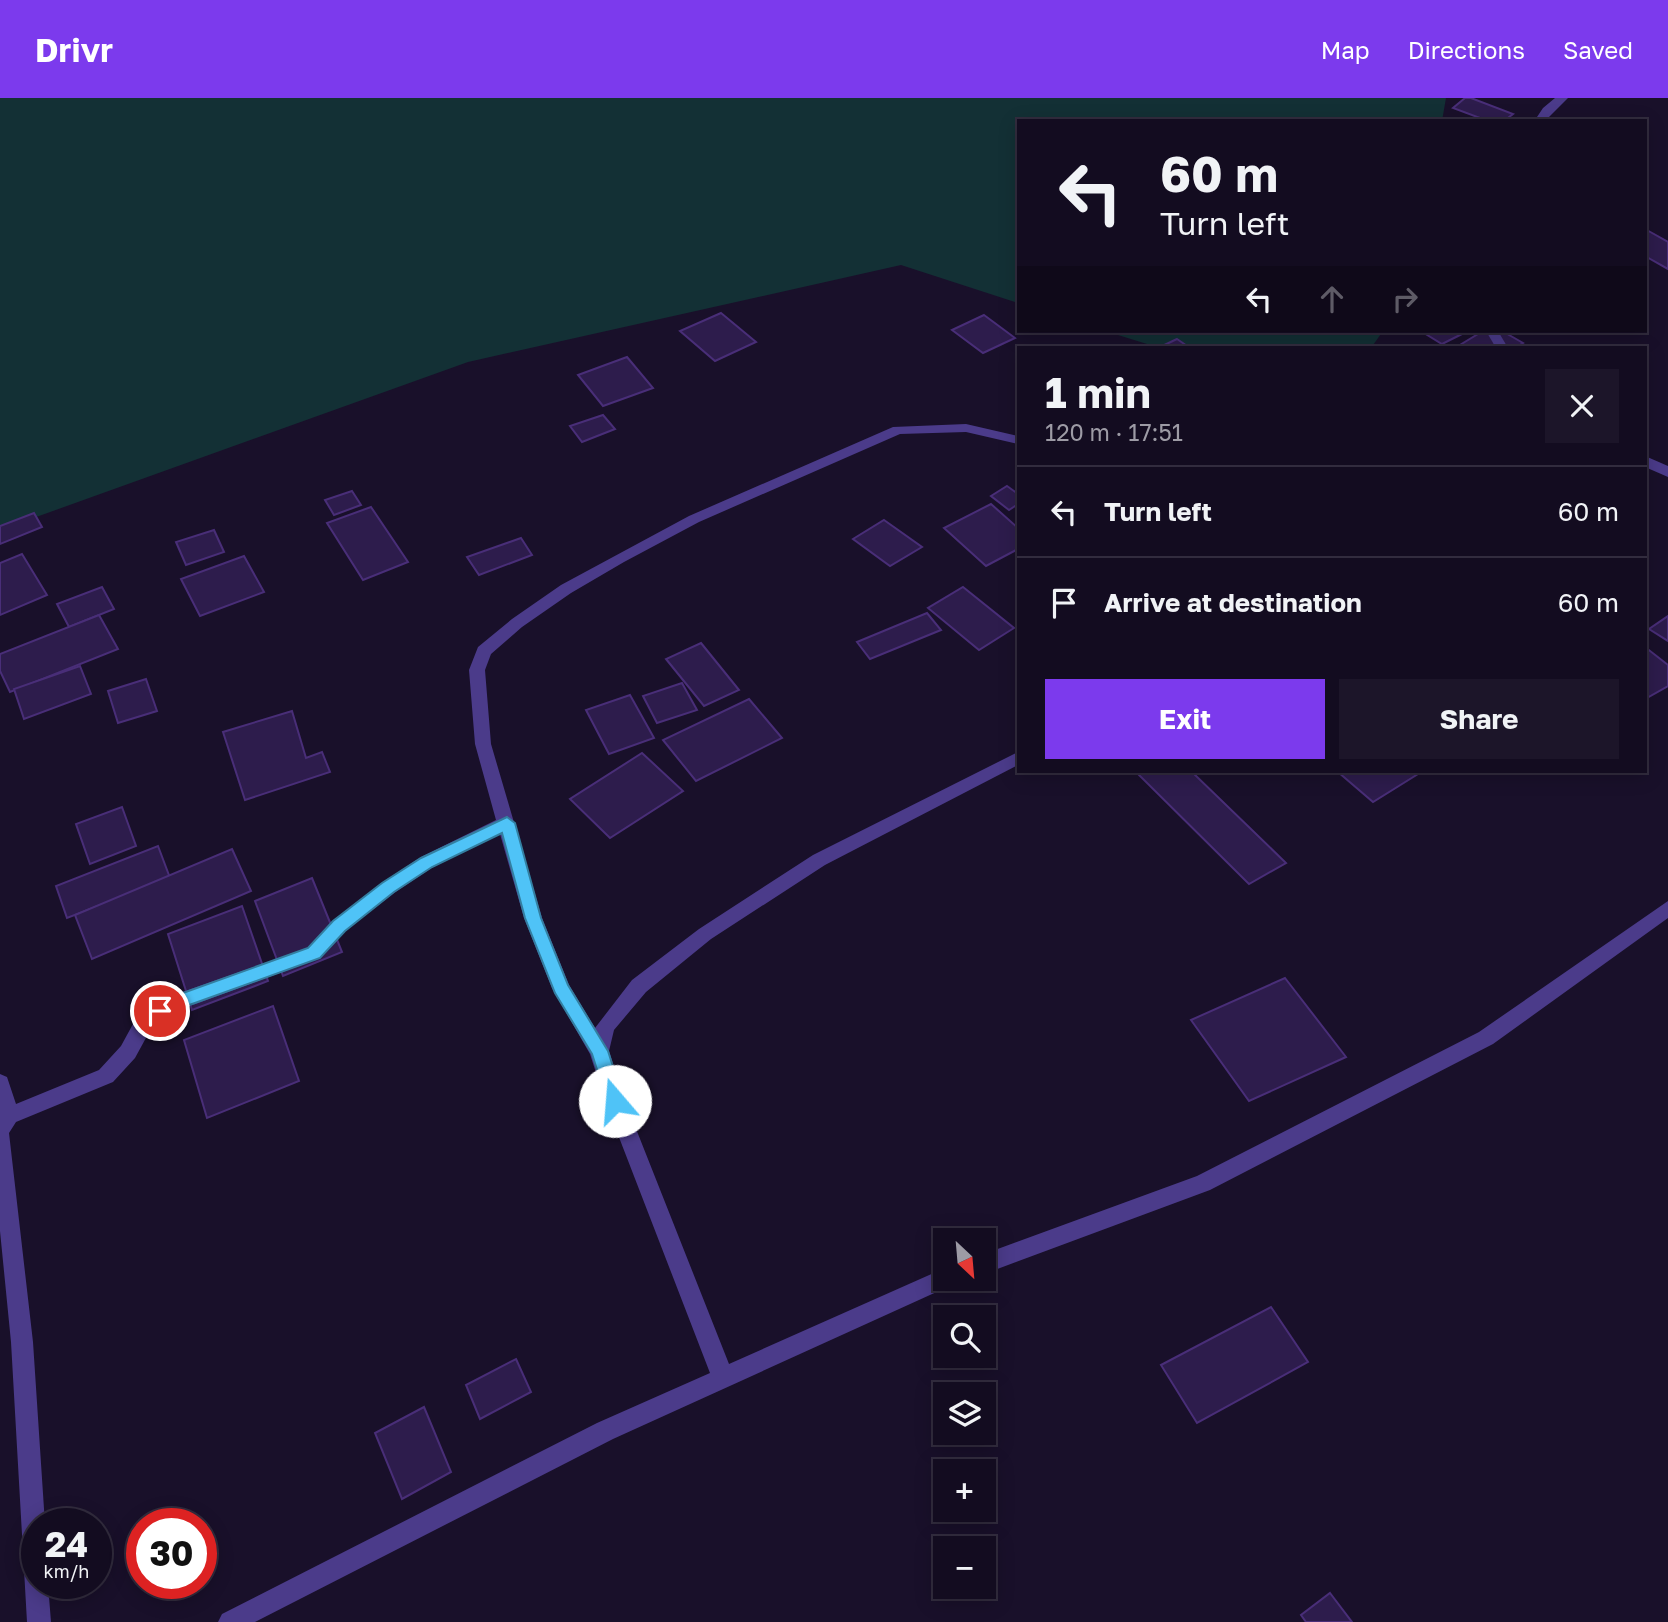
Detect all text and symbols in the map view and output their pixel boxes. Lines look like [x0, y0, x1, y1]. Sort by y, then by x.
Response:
text: Drivr [35, 30, 113, 69]
text: Map [1321, 35, 1370, 64]
text: Directions [1408, 35, 1525, 64]
text: Saved [1563, 35, 1633, 64]
text: 60 m [1160, 144, 1278, 203]
icon: left [1045, 147, 1136, 238]
text: Turn left [1160, 204, 1289, 242]
icon: left [1240, 280, 1278, 318]
icon: ahead [1313, 280, 1351, 318]
icon: right [1386, 280, 1424, 318]
text: 1 min [1045, 367, 1151, 417]
button: close [1545, 369, 1619, 443]
text: 120 m · 17:51 [1045, 418, 1183, 446]
icon: left [1045, 493, 1083, 531]
text: Turn left [1104, 496, 1212, 527]
text: 60 m [1558, 496, 1619, 527]
icon: arrive [1045, 584, 1083, 622]
text: Arrive at destination [1104, 587, 1362, 618]
text: 60 m [1558, 587, 1619, 618]
button: Exit [1045, 679, 1325, 759]
button: Share [1339, 679, 1619, 759]
pin [130, 981, 190, 1041]
icon: arrive [141, 992, 179, 1030]
position arrow [578, 1064, 652, 1138]
north arrow [933, 1228, 996, 1292]
map controls [933, 1228, 996, 1599]
button: search [933, 1305, 996, 1368]
button: layers [933, 1382, 996, 1445]
button: + [933, 1459, 996, 1522]
speed limit sign: 30 [126, 1508, 217, 1599]
text: 24 [45, 1523, 88, 1565]
button: − [933, 1536, 996, 1599]
text: km/h [44, 1560, 89, 1582]

